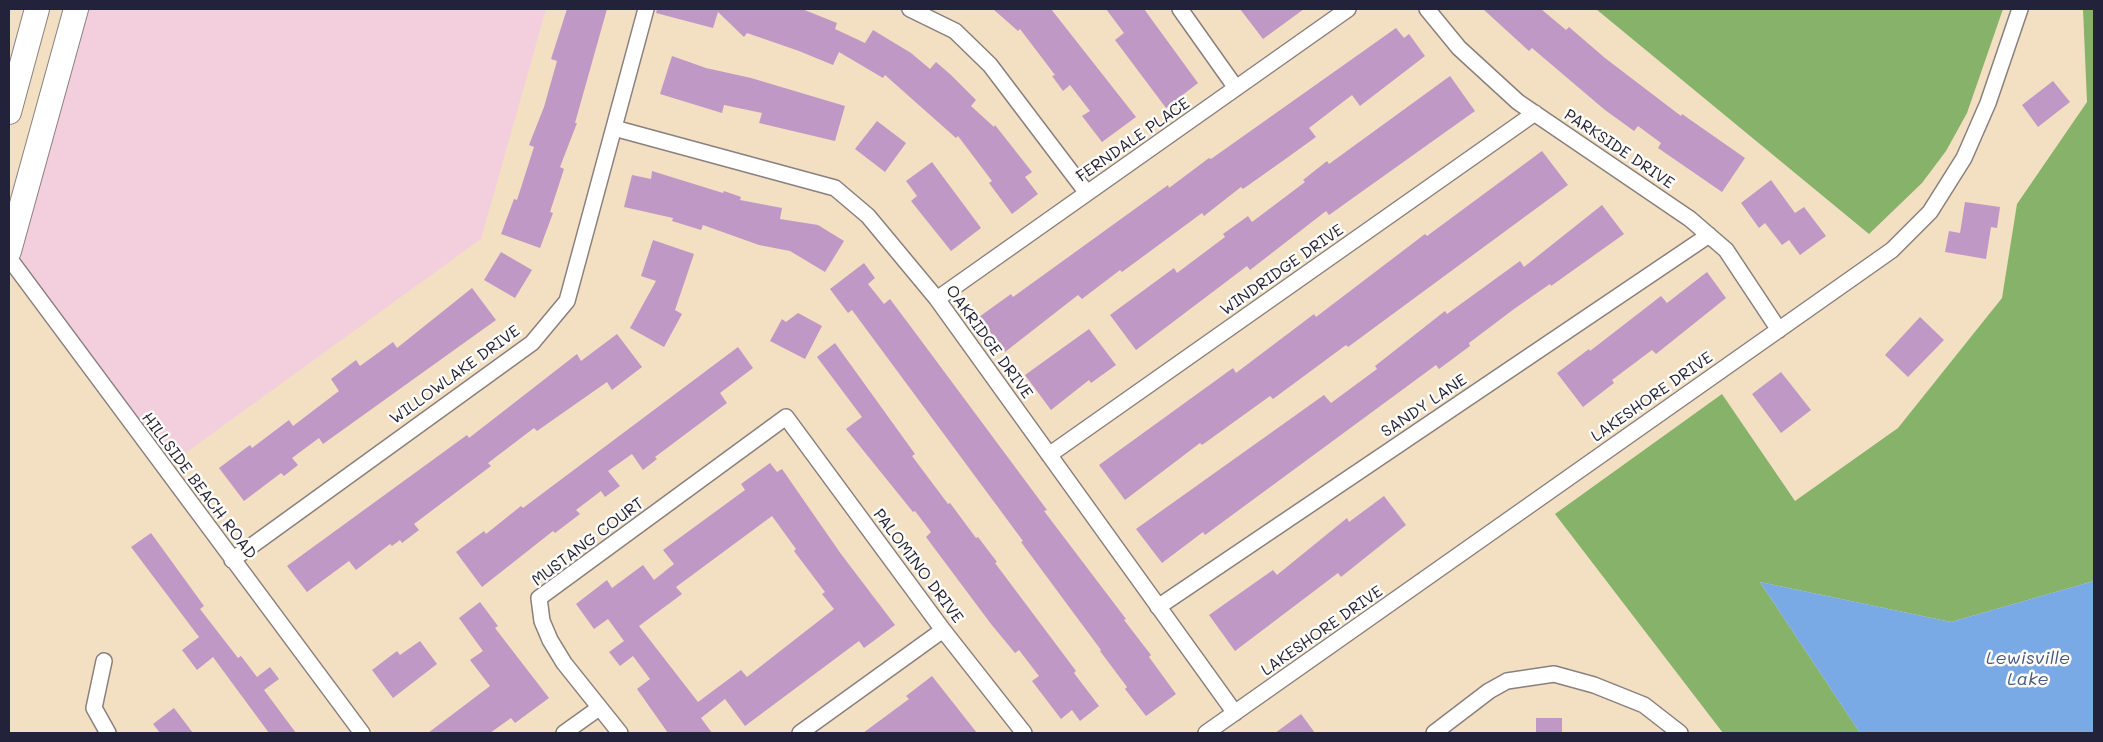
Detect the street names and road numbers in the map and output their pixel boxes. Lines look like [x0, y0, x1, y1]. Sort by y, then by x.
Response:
street label: FERNDALE PLACE [1073, 94, 1193, 186]
street label: PARKSIDE DRIVE [1560, 105, 1678, 193]
street label: WINDRIDGE DRIVE [1217, 220, 1347, 320]
street label: OAKRIDGE DRIVE [941, 282, 1037, 402]
street label: WILLOWLAKE DRIVE [386, 321, 524, 429]
street label: LAKESHORE DRIVE [1588, 348, 1716, 446]
street label: SANDY LANE [1378, 370, 1470, 442]
street label: HILLSIDE BEACH ROAD [138, 409, 260, 563]
street label: MUSTANG COURT [528, 494, 648, 590]
street label: PALOMINO DRIVE [869, 505, 967, 627]
street label: LAKESHORE DRIVE [1258, 582, 1386, 680]

